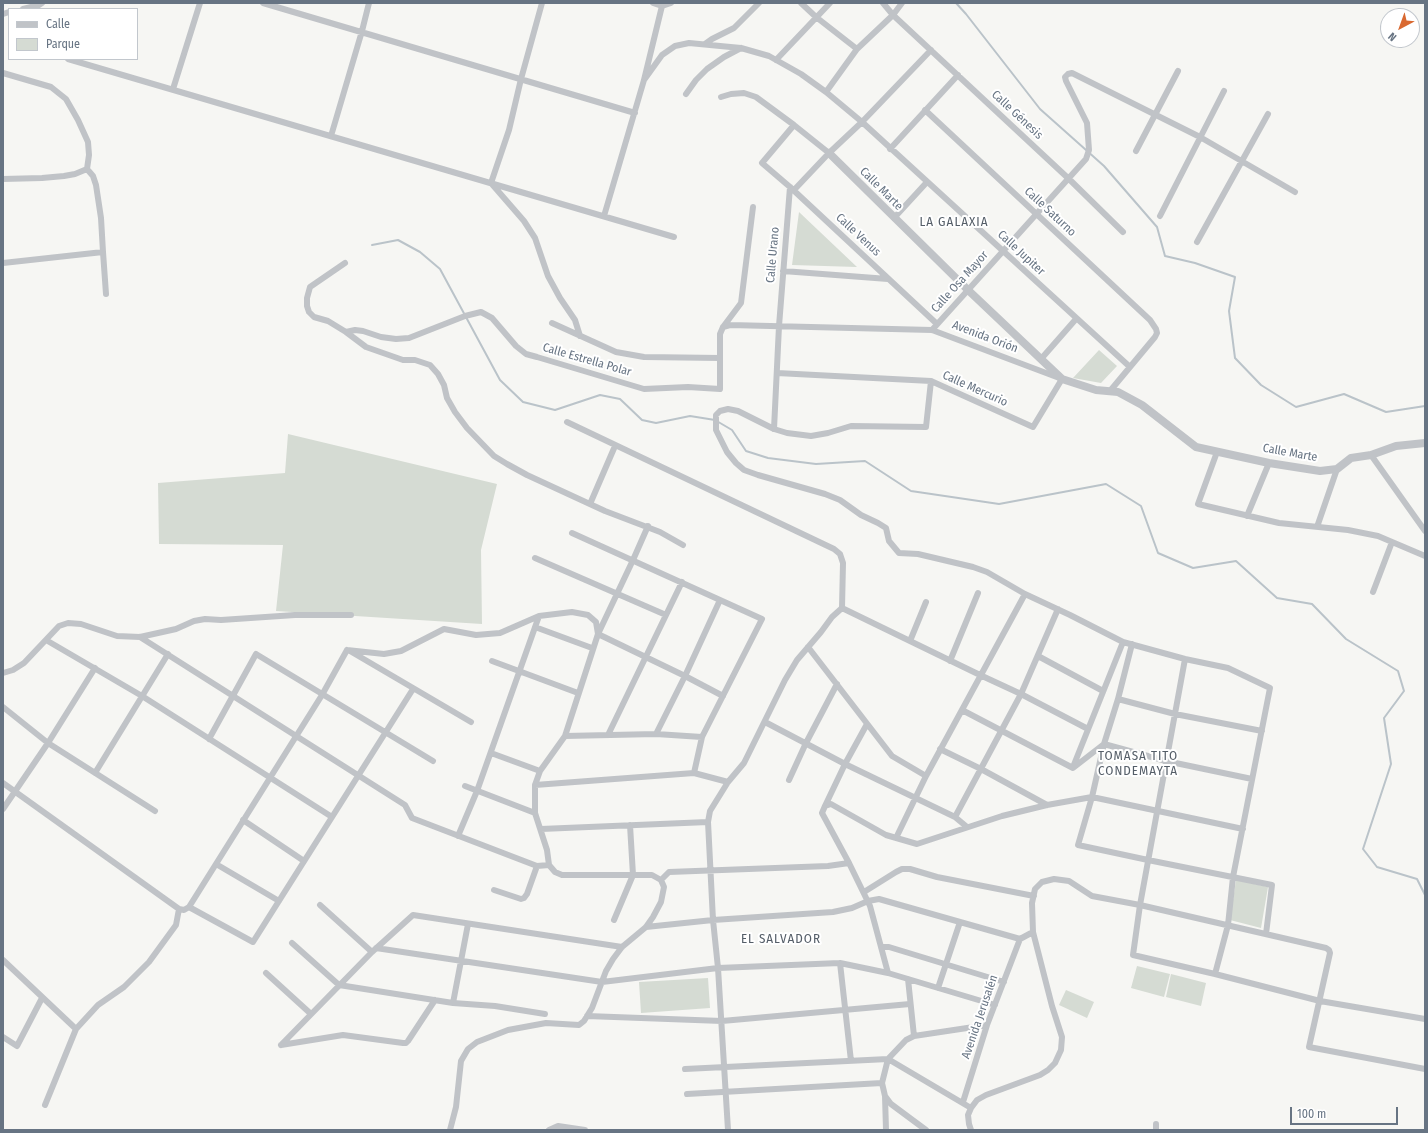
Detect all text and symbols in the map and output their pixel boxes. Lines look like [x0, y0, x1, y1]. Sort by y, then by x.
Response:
legend [8, 8, 138, 60]
north arrow [1380, 8, 1420, 48]
text: Calle [46, 17, 70, 31]
text: N [1386, 30, 1399, 44]
text: Parque [46, 37, 80, 51]
street label: Calle Génesis [988, 88, 1046, 142]
street label: Calle Marte [856, 164, 906, 214]
street label: Calle Saturno [1021, 184, 1079, 240]
street label: Calle Venus [833, 211, 883, 259]
district label: LA GALAXIA [919, 214, 989, 230]
street label: Calle Urano [763, 226, 783, 284]
street label: Calle Jupiter [994, 227, 1048, 279]
street label: Calle Osa Mayor [929, 248, 991, 316]
street label: Avenida Orión [950, 318, 1020, 356]
street label: Calle Estrella Polar [541, 340, 633, 380]
street label: Calle Mercurio [940, 368, 1010, 410]
street label: Calle Marte [1262, 441, 1318, 465]
district label: TOMASA TITO CONDEMAYTA [1098, 748, 1178, 779]
district label: EL SALVADOR [741, 931, 821, 947]
street label: Avenida Jerusalén [959, 973, 1001, 1061]
scale bar [1292, 1099, 1400, 1125]
text: 100 m [1297, 1107, 1326, 1121]

